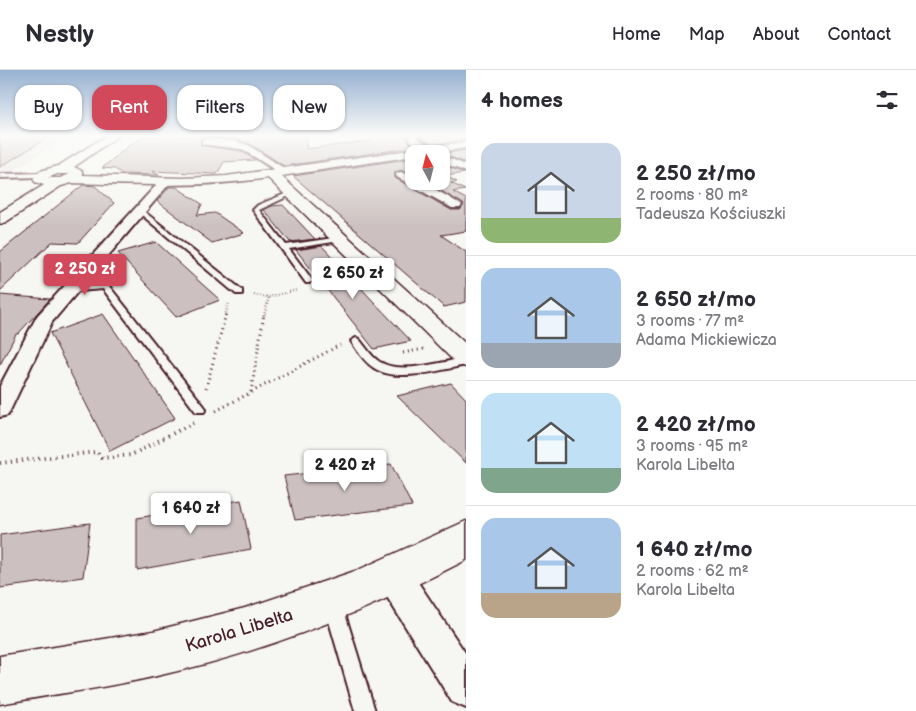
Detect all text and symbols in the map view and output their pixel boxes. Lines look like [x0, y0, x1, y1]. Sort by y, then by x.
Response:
text: Nestly [25, 20, 94, 49]
text: Home [612, 24, 661, 45]
text: Map [689, 24, 725, 45]
text: About [753, 24, 800, 45]
text: Contact [828, 24, 891, 45]
chip: Buy [15, 85, 82, 130]
chip: Rent [92, 85, 167, 130]
chip: Filters [177, 85, 263, 130]
chip: New [273, 85, 345, 130]
icon: filters [873, 86, 901, 114]
text: 4 homes [481, 88, 563, 113]
north arrow [405, 145, 450, 190]
map controls [405, 145, 450, 190]
text: 2 250 zł/mo [636, 161, 756, 186]
icon: home [521, 163, 581, 223]
text: 2 rooms · 80 m² [636, 186, 748, 205]
text: Tadeusza Kościuszki [636, 205, 786, 224]
pin: 2 250 zł [33, 254, 137, 296]
pin: 2 650 zł [301, 258, 405, 300]
text: 2 250 zł [54, 260, 116, 279]
text: 2 650 zł [322, 264, 384, 283]
text: 2 650 zł/mo [636, 287, 756, 312]
icon: home [521, 288, 581, 348]
text: 3 rooms · 77 m² [636, 312, 744, 331]
text: Adama Mickiewicza [636, 331, 777, 350]
text: 2 420 zł/mo [636, 412, 756, 437]
icon: home [521, 413, 581, 473]
text: 3 rooms · 95 m² [636, 437, 748, 456]
pin: 2 420 zł [293, 450, 397, 492]
text: 2 420 zł [315, 456, 375, 475]
text: Karola Libelta [636, 456, 735, 475]
pin: 1 640 zł [139, 492, 243, 535]
text: 1 640 zł [162, 499, 220, 518]
text: 1 640 zł/mo [636, 537, 752, 562]
icon: home [521, 538, 581, 598]
text: 2 rooms · 62 m² [636, 562, 749, 581]
text: Karola Libelta [636, 581, 735, 600]
street label: Karola Libelta [183, 604, 296, 657]

